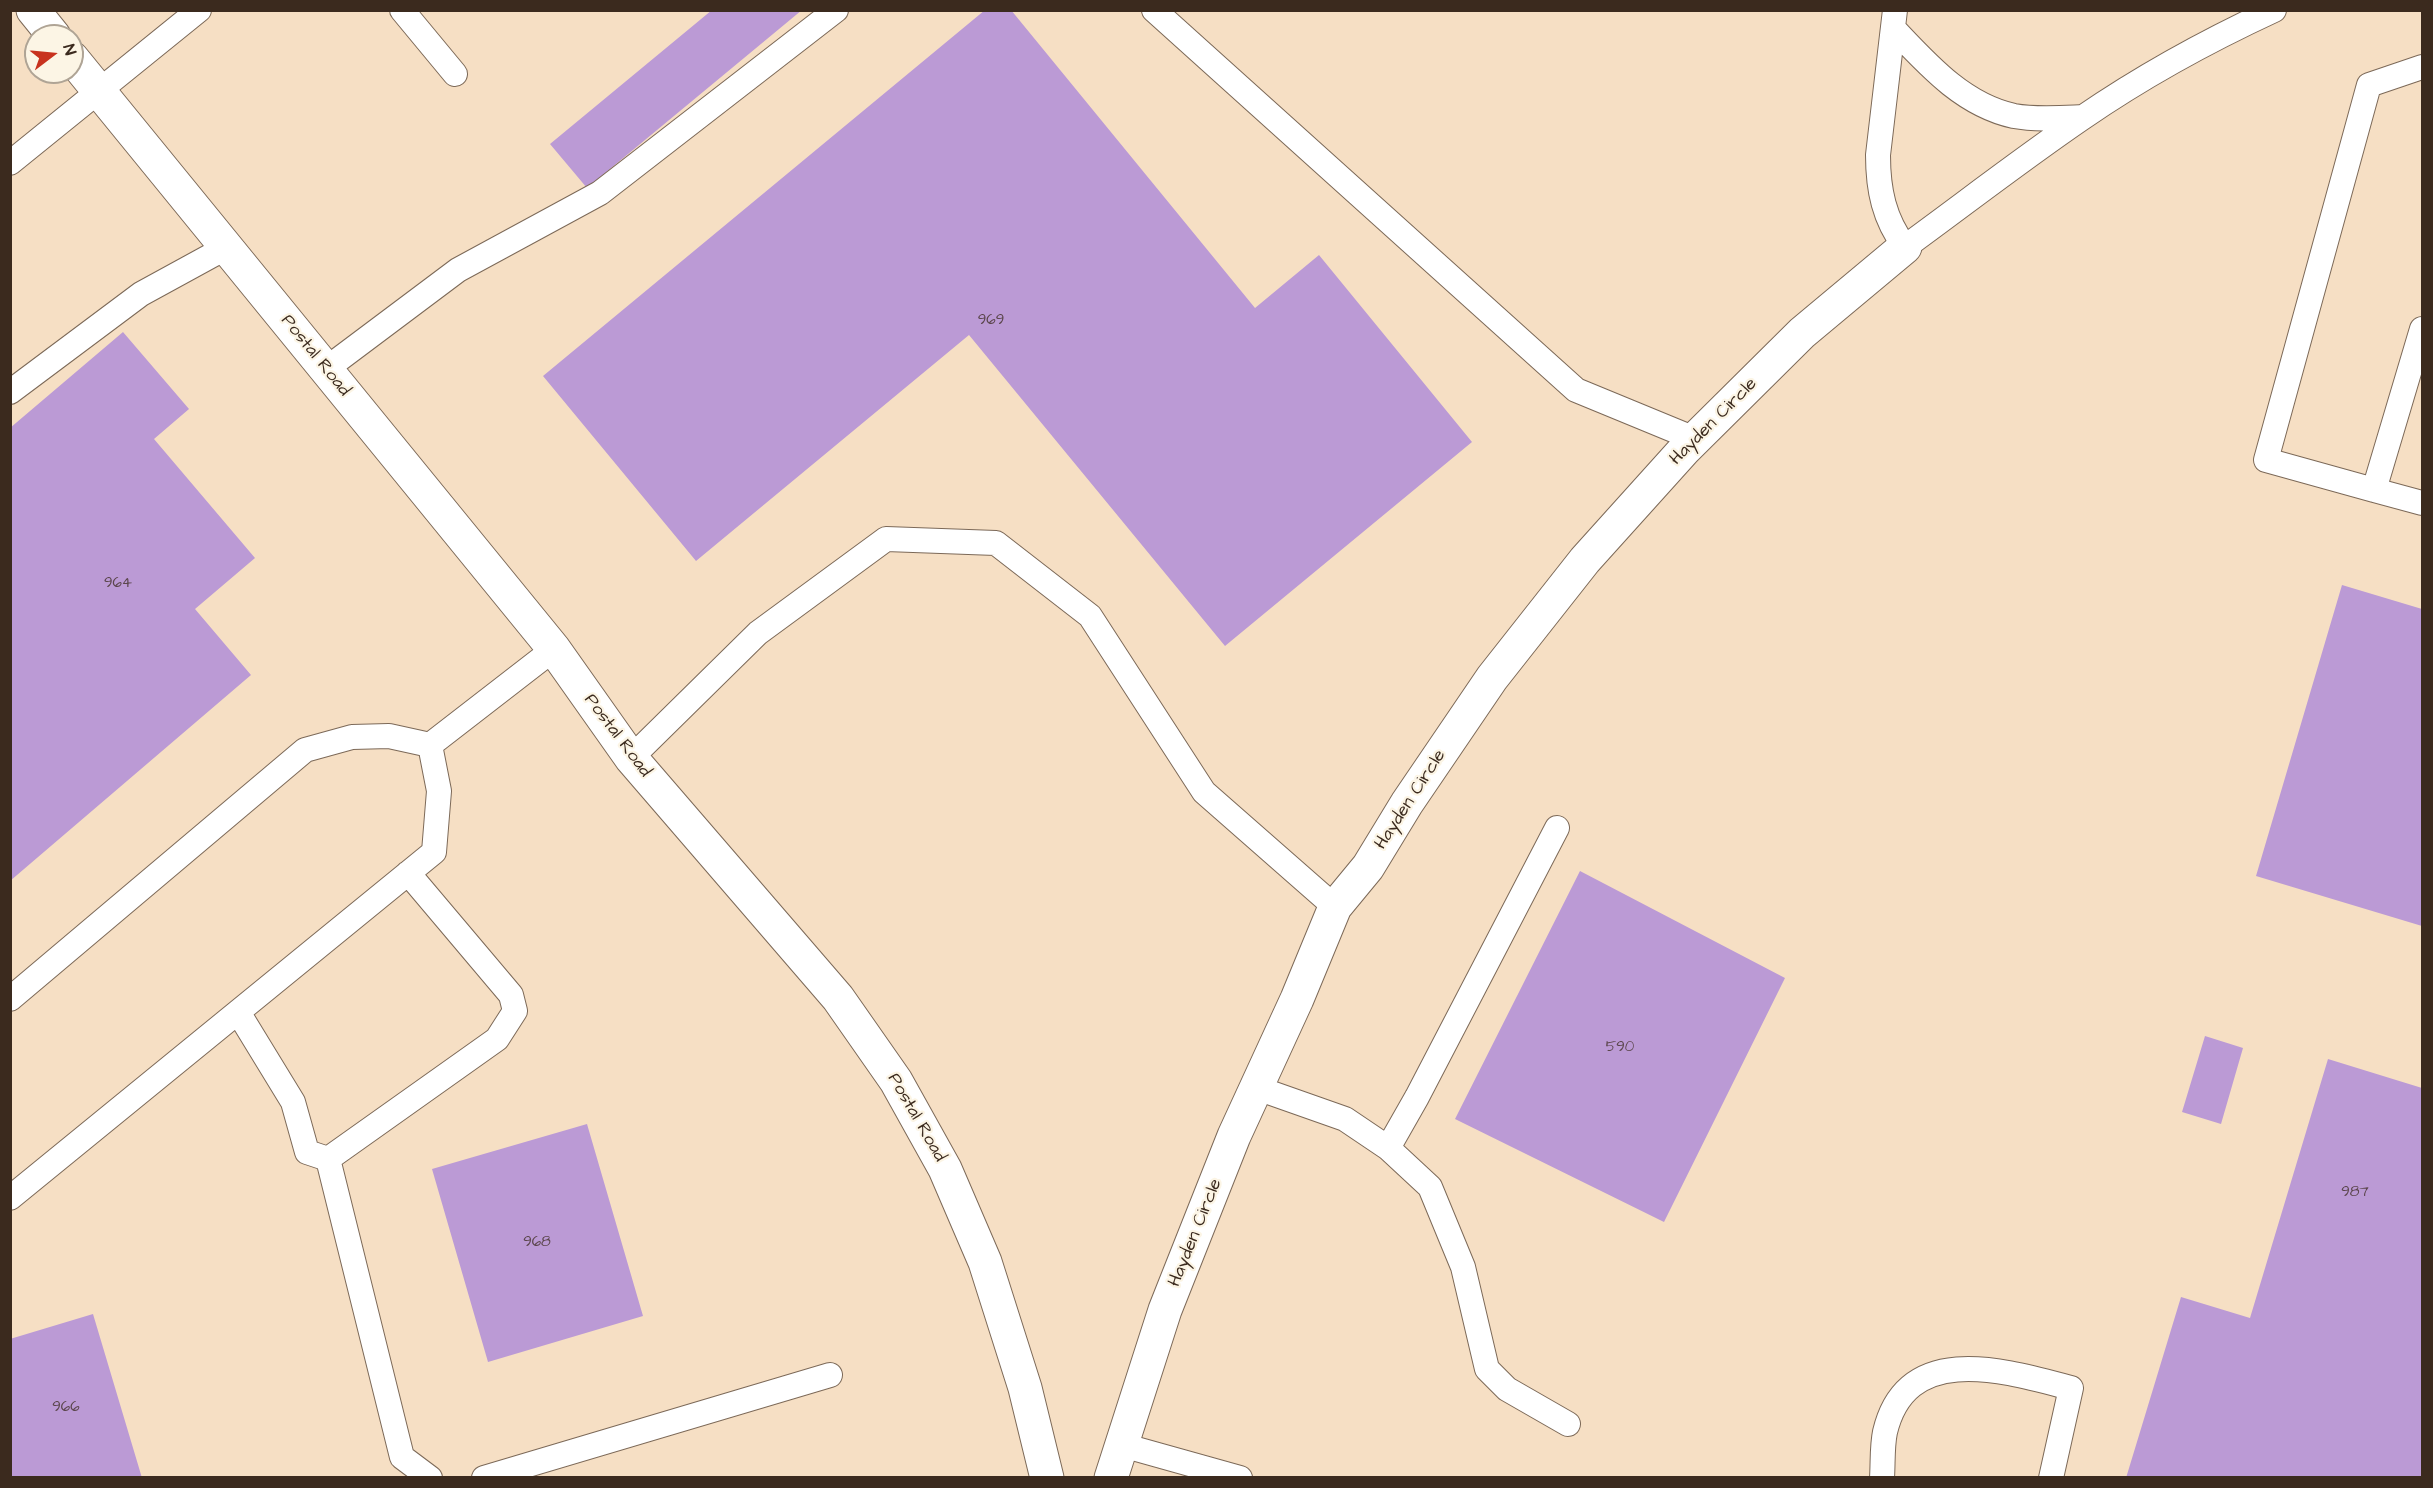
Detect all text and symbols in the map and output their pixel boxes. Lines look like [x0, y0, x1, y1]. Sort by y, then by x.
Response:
north arrow [24, 24, 84, 84]
text: N [57, 42, 81, 57]
street label: Postal Road [276, 311, 354, 401]
house number: 969 [978, 312, 1004, 330]
street label: Hayden Circle [1666, 374, 1762, 470]
house number: 964 [104, 575, 132, 593]
street label: Postal Road [579, 690, 655, 782]
street label: Hayden Circle [1371, 746, 1451, 854]
house number: 590 [1606, 1039, 1634, 1057]
street label: Postal Road [882, 1070, 950, 1166]
street label: Hayden Circle [1165, 1176, 1227, 1290]
house number: 987 [2341, 1184, 2369, 1202]
house number: 968 [523, 1234, 551, 1252]
house number: 966 [52, 1399, 80, 1417]

